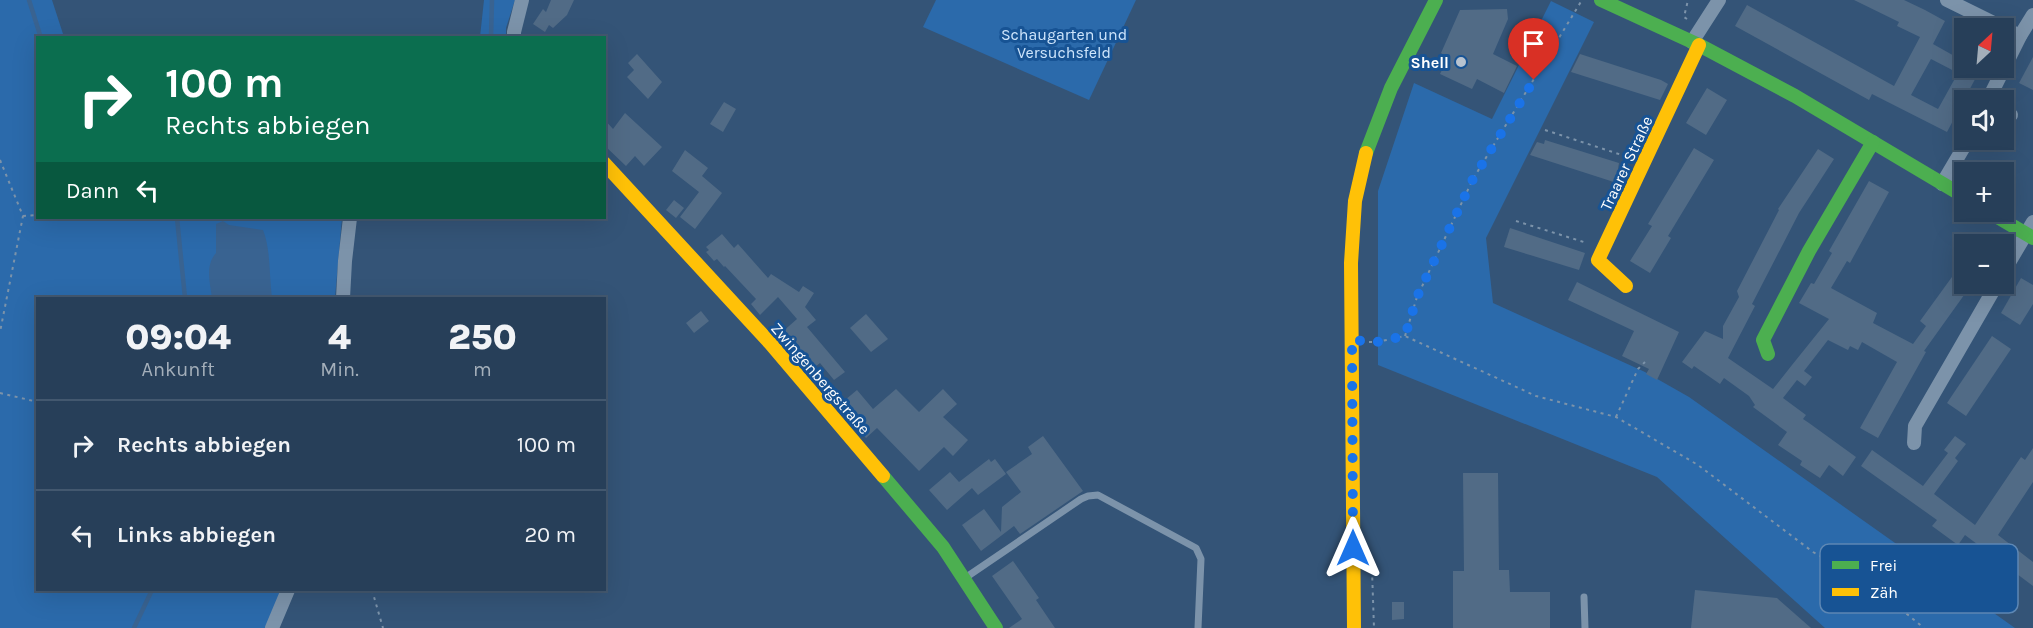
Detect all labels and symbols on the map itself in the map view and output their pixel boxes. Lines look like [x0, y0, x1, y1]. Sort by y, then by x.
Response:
pin [1508, 18, 1559, 80]
north arrow [1954, 18, 2014, 78]
park label: Schaugarten und Versuchsfeld [1001, 25, 1127, 62]
place label: Shell [1411, 53, 1449, 72]
marker: Shell [1454, 55, 1468, 69]
street label: Traarer Straße [1596, 113, 1657, 214]
street label: Zwingenbergstraße [767, 319, 874, 438]
position arrow [1321, 516, 1385, 580]
legend [1820, 544, 2018, 613]
text: Frei [1870, 556, 1897, 575]
text: Zäh [1870, 583, 1898, 602]

